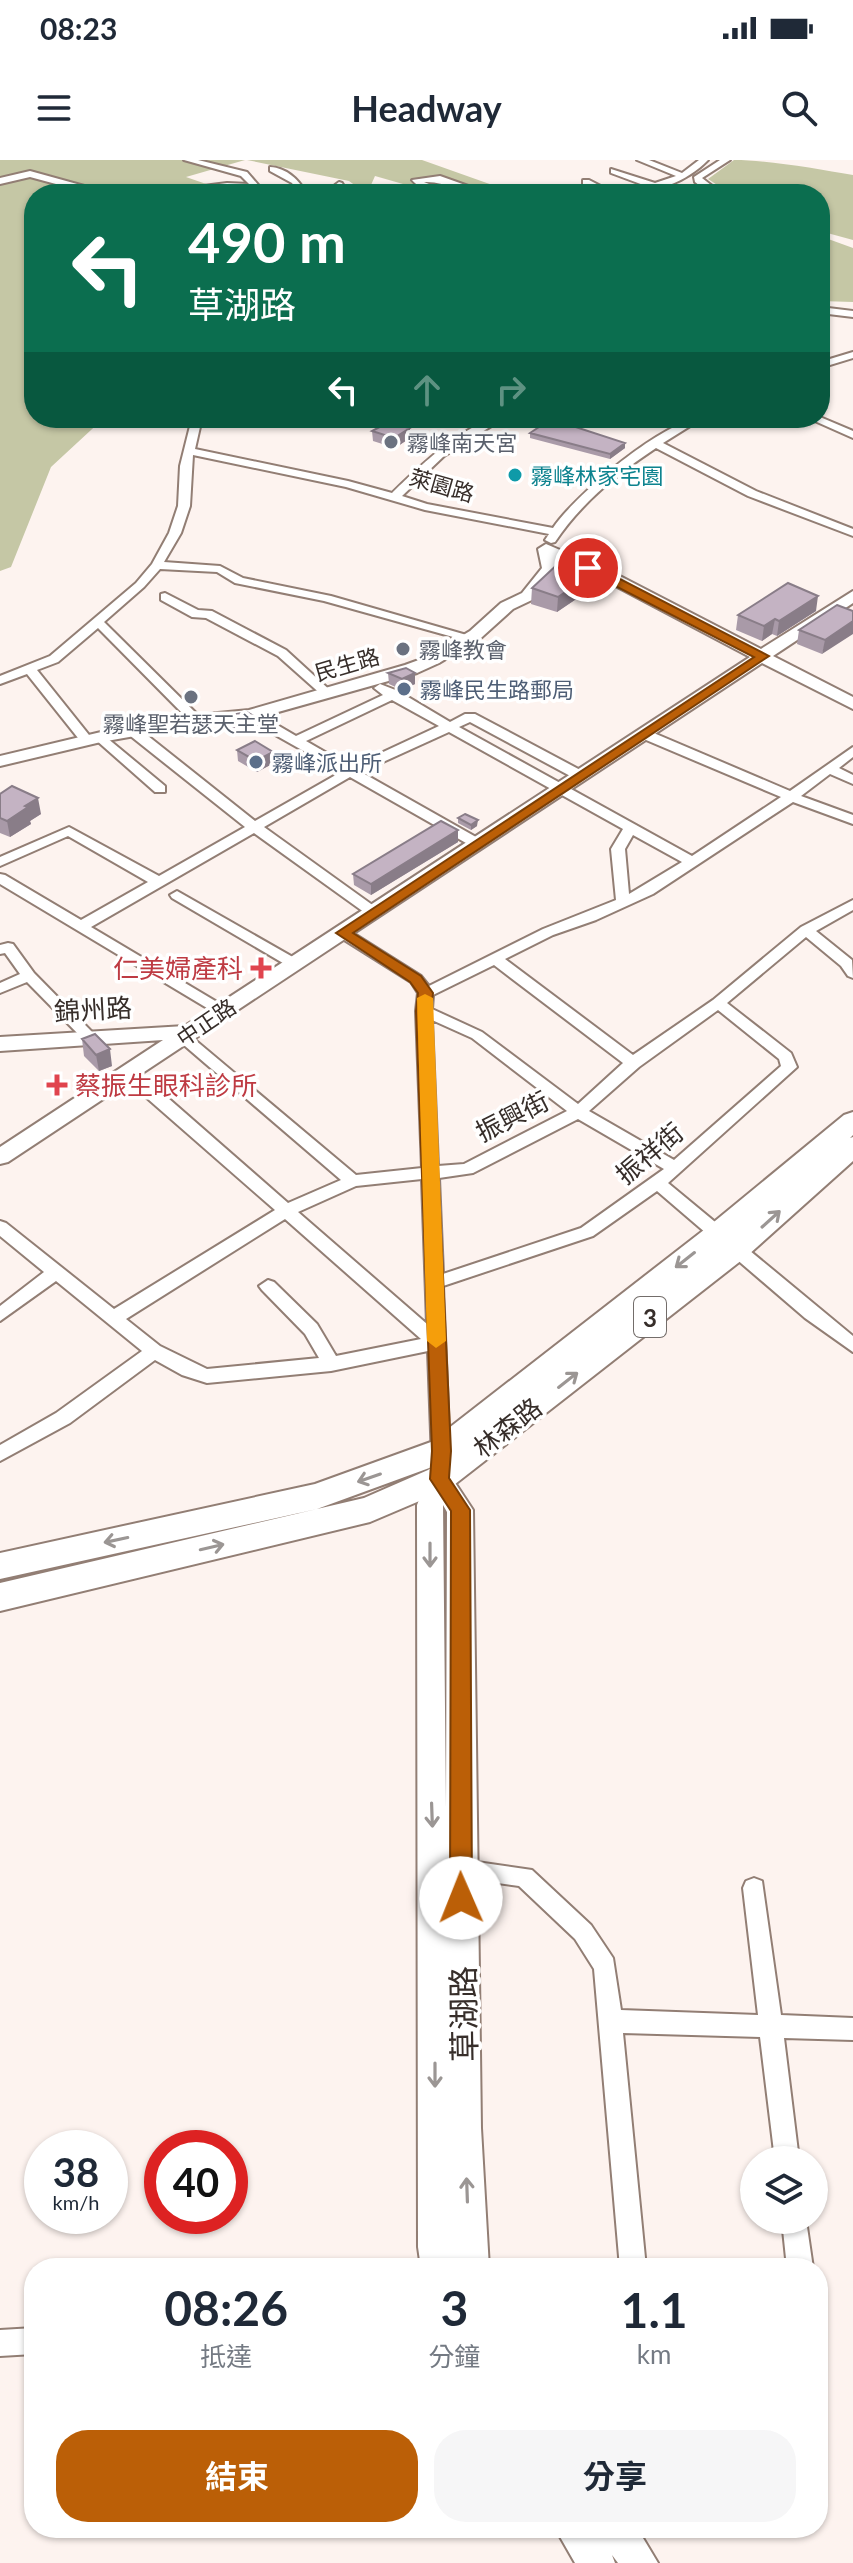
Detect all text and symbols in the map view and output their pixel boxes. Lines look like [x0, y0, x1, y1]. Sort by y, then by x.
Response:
text: 08:23 [40, 10, 117, 46]
icon: menu [32, 86, 76, 130]
text: Headway [351, 86, 502, 130]
icon: search [777, 86, 821, 130]
text: 490 m [188, 208, 346, 275]
icon: left [56, 216, 160, 320]
text: 草湖路 [188, 282, 296, 326]
icon: left [321, 368, 365, 412]
icon: ahead [405, 368, 449, 412]
icon: right [489, 368, 533, 412]
place label: 霧峰南天宮 [407, 429, 517, 456]
marker: 霧峰南天宮 [382, 433, 400, 451]
place label: 霧峰林家宅園 [531, 462, 663, 489]
street label: 萊園路 [407, 463, 477, 507]
marker: 霧峰林家宅園 [506, 466, 524, 484]
pin [554, 534, 622, 602]
icon: arrive [566, 546, 610, 590]
place label: 霧峰教會 [419, 636, 507, 663]
marker: 霧峰教會 [394, 640, 412, 658]
street label: 民生路 [312, 642, 382, 686]
place label: 霧峰民生路郵局 [420, 676, 574, 703]
marker: 霧峰民生路郵局 [395, 680, 413, 698]
marker: 霧峰聖若瑟天主堂 [182, 688, 200, 706]
place label: 霧峰聖若瑟天主堂 [103, 710, 279, 737]
place label: 霧峰派出所 [272, 749, 382, 776]
marker: 霧峰派出所 [247, 753, 265, 771]
place label: 仁美婦產科 [113, 952, 243, 984]
marker: 仁美婦產科 [250, 957, 272, 979]
street label: 錦州路 [53, 991, 133, 1027]
street label: 中正路 [171, 992, 241, 1052]
place label: 蔡振生眼科診所 [75, 1069, 257, 1101]
marker: 蔡振生眼科診所 [46, 1074, 68, 1096]
street label: 振興街 [470, 1084, 554, 1148]
street label: 振祥街 [609, 1116, 689, 1190]
one-way arrow [761, 1210, 781, 1228]
one-way arrow [675, 1251, 696, 1269]
road number: 3 [634, 1297, 666, 1337]
one-way arrow [557, 1372, 578, 1389]
street label: 林森路 [466, 1390, 548, 1464]
one-way arrow [356, 1471, 381, 1486]
one-way arrow [104, 1533, 130, 1548]
one-way arrow [199, 1538, 225, 1553]
one-way arrow [422, 1541, 438, 1568]
one-way arrow [424, 1801, 439, 1828]
position arrow [419, 1856, 503, 1940]
street label: 草湖路 [443, 1966, 483, 2062]
one-way arrow [427, 2061, 443, 2088]
speed limit sign: 40 [144, 2130, 248, 2234]
map controls [740, 2146, 828, 2234]
button: layers [740, 2146, 828, 2234]
text: 38 [53, 2148, 99, 2196]
one-way arrow [460, 2177, 475, 2204]
text: km/h [53, 2190, 99, 2214]
text: 08:26 [164, 2279, 288, 2336]
text: 3 [440, 2279, 468, 2336]
text: 1.1 [621, 2281, 688, 2338]
text: km [637, 2338, 671, 2370]
text: 抵達 [200, 2340, 252, 2372]
text: 分鐘 [428, 2340, 480, 2372]
button: 結束 [56, 2430, 418, 2522]
button: 分享 [434, 2430, 796, 2522]

